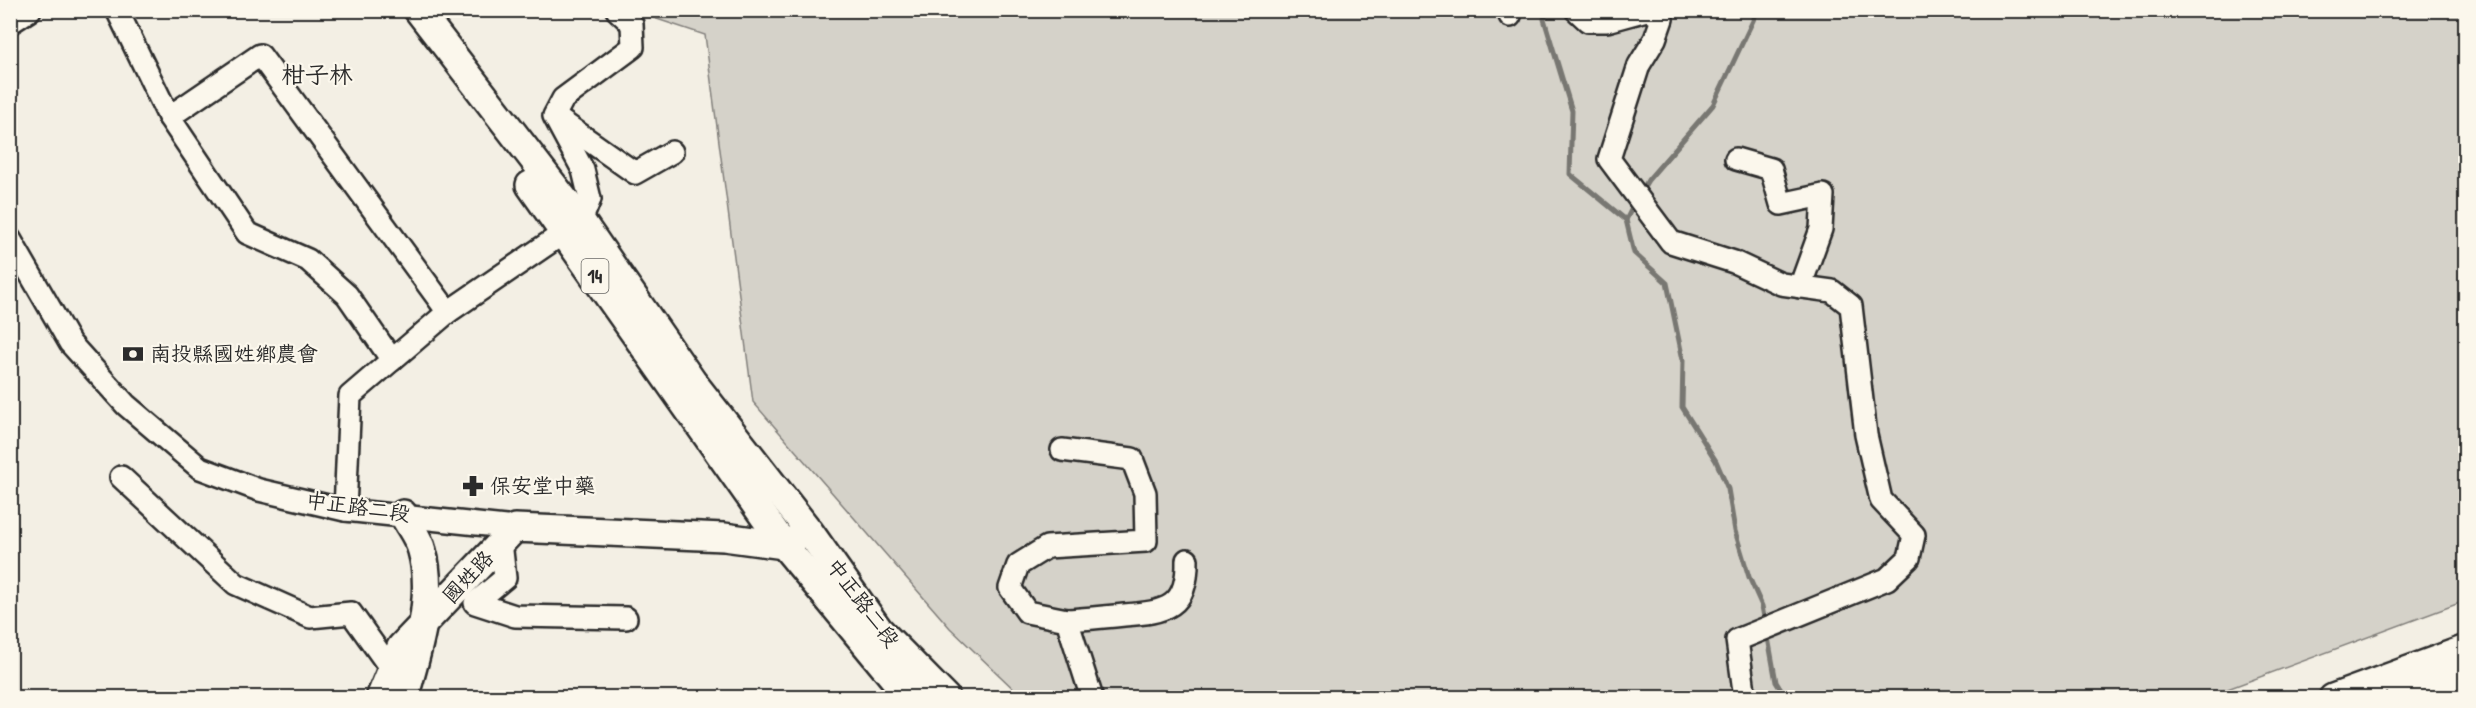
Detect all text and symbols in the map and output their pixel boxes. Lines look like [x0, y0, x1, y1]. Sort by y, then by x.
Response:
district label: 柑子林 [281, 58, 353, 90]
road number: 14 [582, 259, 608, 293]
place label: 南投縣國姓鄉農會 [150, 339, 318, 368]
bank icon: 南投縣國姓鄉農會 [121, 342, 145, 366]
place label: 保安堂中藥 [490, 471, 595, 500]
pharmacy icon: 保安堂中藥 [461, 474, 485, 498]
street label: 中正路二段 [304, 485, 412, 528]
street label: 國姓路 [436, 544, 500, 610]
street label: 中正路二段 [820, 552, 907, 653]

